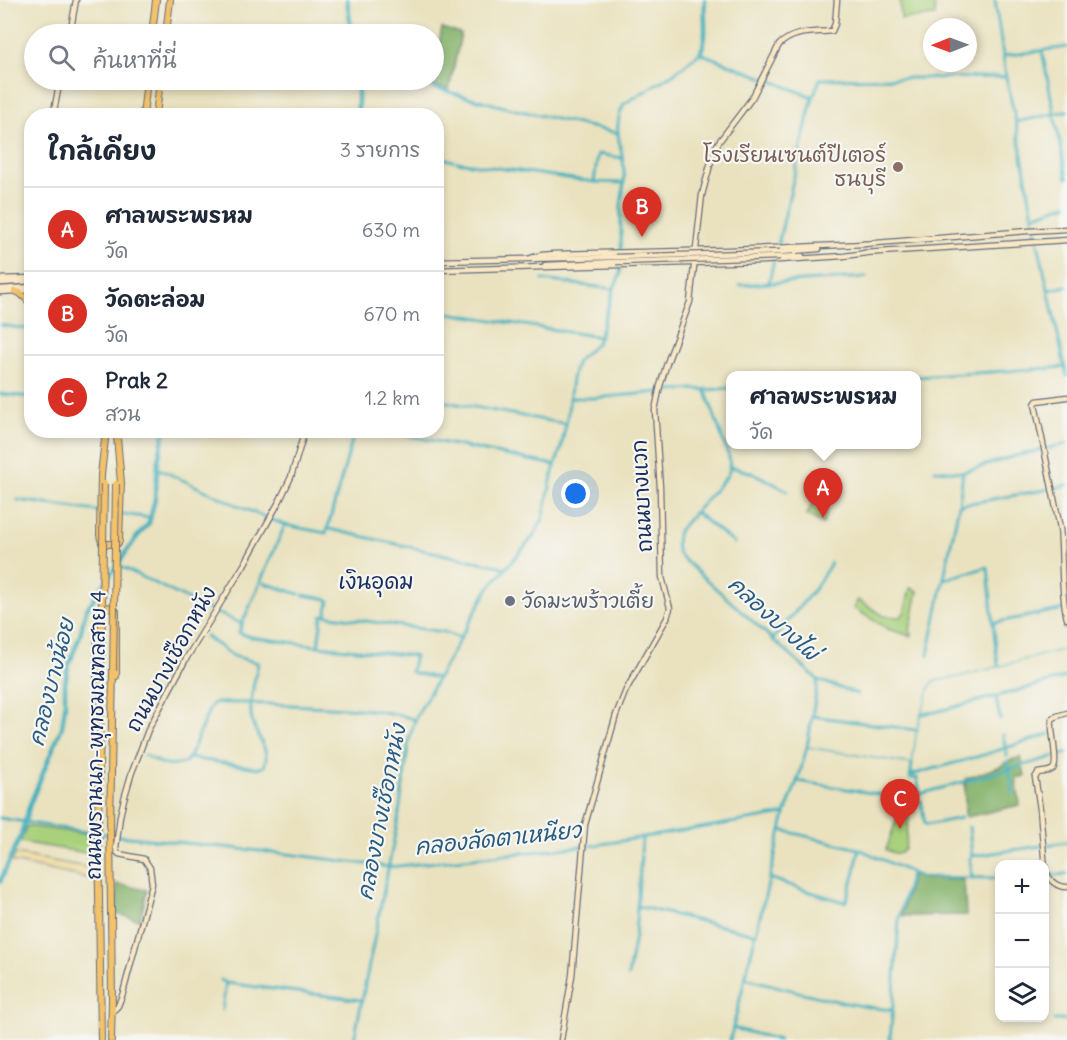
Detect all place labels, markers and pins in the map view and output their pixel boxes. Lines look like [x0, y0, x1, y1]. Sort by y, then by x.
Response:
place label: โรงเรียนเซนต์ปีเตอร์ ธนบุรี [703, 141, 886, 195]
marker: โรงเรียนเซนต์ปีเตอร์ ธนบุรี [891, 160, 905, 174]
pin: B [622, 188, 662, 237]
pin: A [804, 468, 842, 518]
place label: วัดมะพร้าวเตี้ย [522, 582, 654, 614]
marker: วัดมะพร้าวเตี้ย [503, 594, 517, 608]
pin: C [880, 780, 920, 829]

